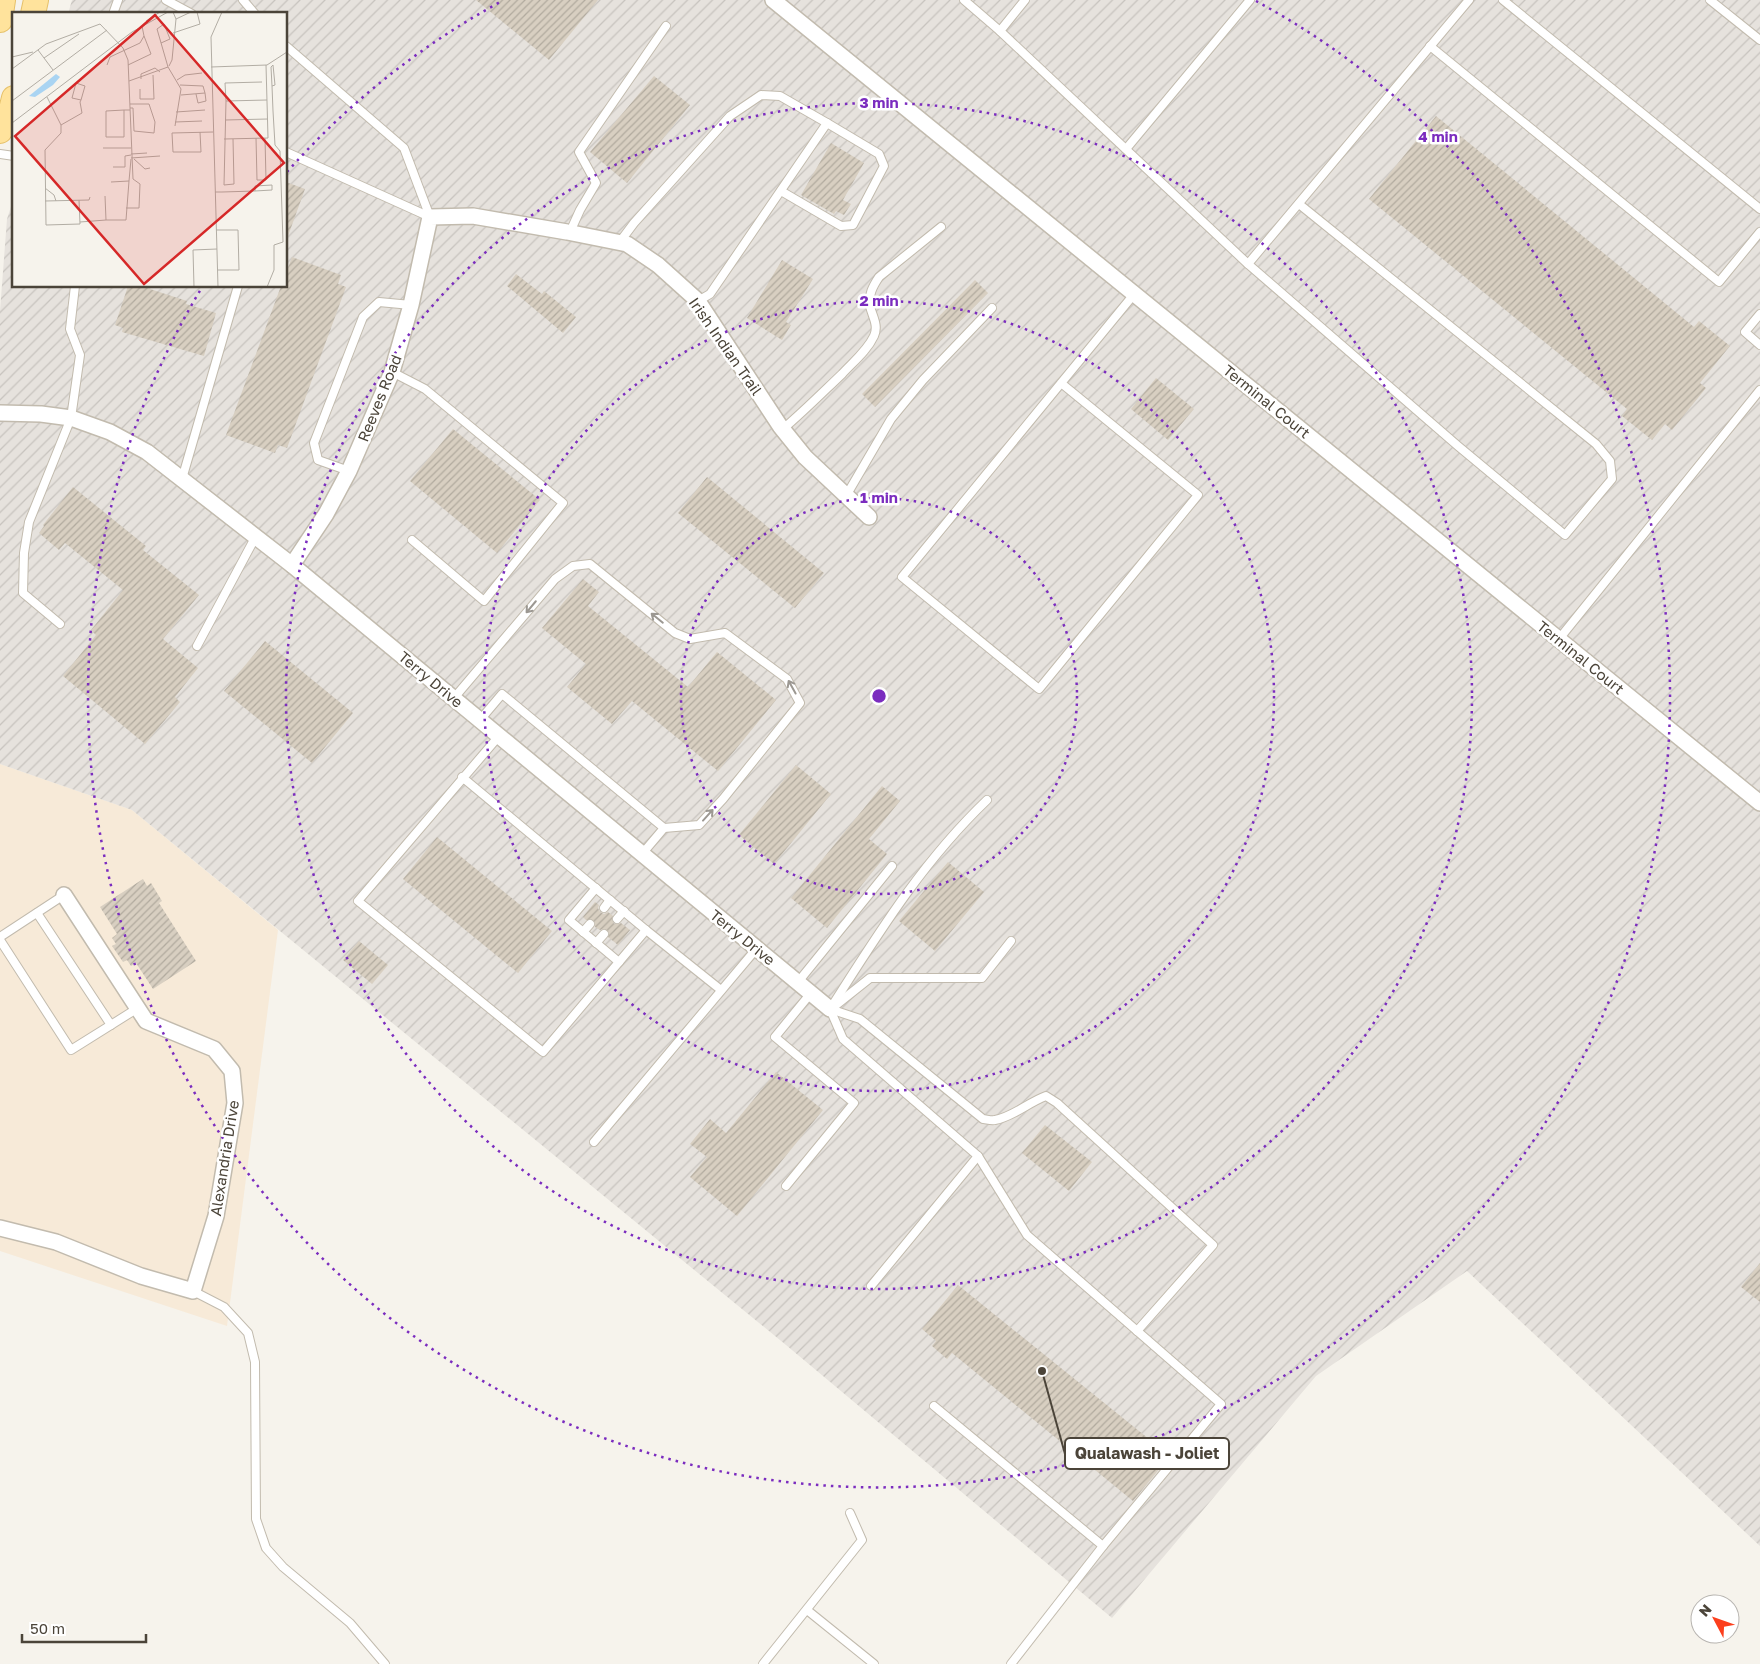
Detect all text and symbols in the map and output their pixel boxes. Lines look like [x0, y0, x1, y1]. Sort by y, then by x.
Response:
inset map [12, 12, 288, 288]
text: 3 min [859, 93, 899, 111]
text: 4 min [1418, 127, 1458, 145]
text: 2 min [859, 291, 899, 309]
street label: Irish Indian Trail [686, 294, 766, 398]
street label: Reeves Road [353, 352, 405, 444]
street label: Terminal Court [1220, 360, 1314, 442]
text: 1 min [860, 488, 898, 506]
one-way arrow [525, 601, 537, 614]
one-way arrow [651, 613, 664, 624]
street label: Terminal Court [1534, 616, 1628, 698]
street label: Terry Drive [395, 647, 467, 711]
one-way arrow [786, 681, 796, 695]
centre of rings [870, 687, 888, 705]
one-way arrow [703, 808, 714, 821]
street label: Terry Drive [707, 905, 779, 969]
street label: Alexandria Drive [206, 1098, 242, 1217]
callout: Qualawash - Joliet [1065, 1438, 1229, 1469]
text: Qualawash - Joliet [1075, 1443, 1219, 1463]
north arrow [1690, 1594, 1740, 1644]
text: N [1695, 1601, 1715, 1620]
scale bar [22, 1612, 146, 1644]
text: 50 m [30, 1619, 65, 1637]

